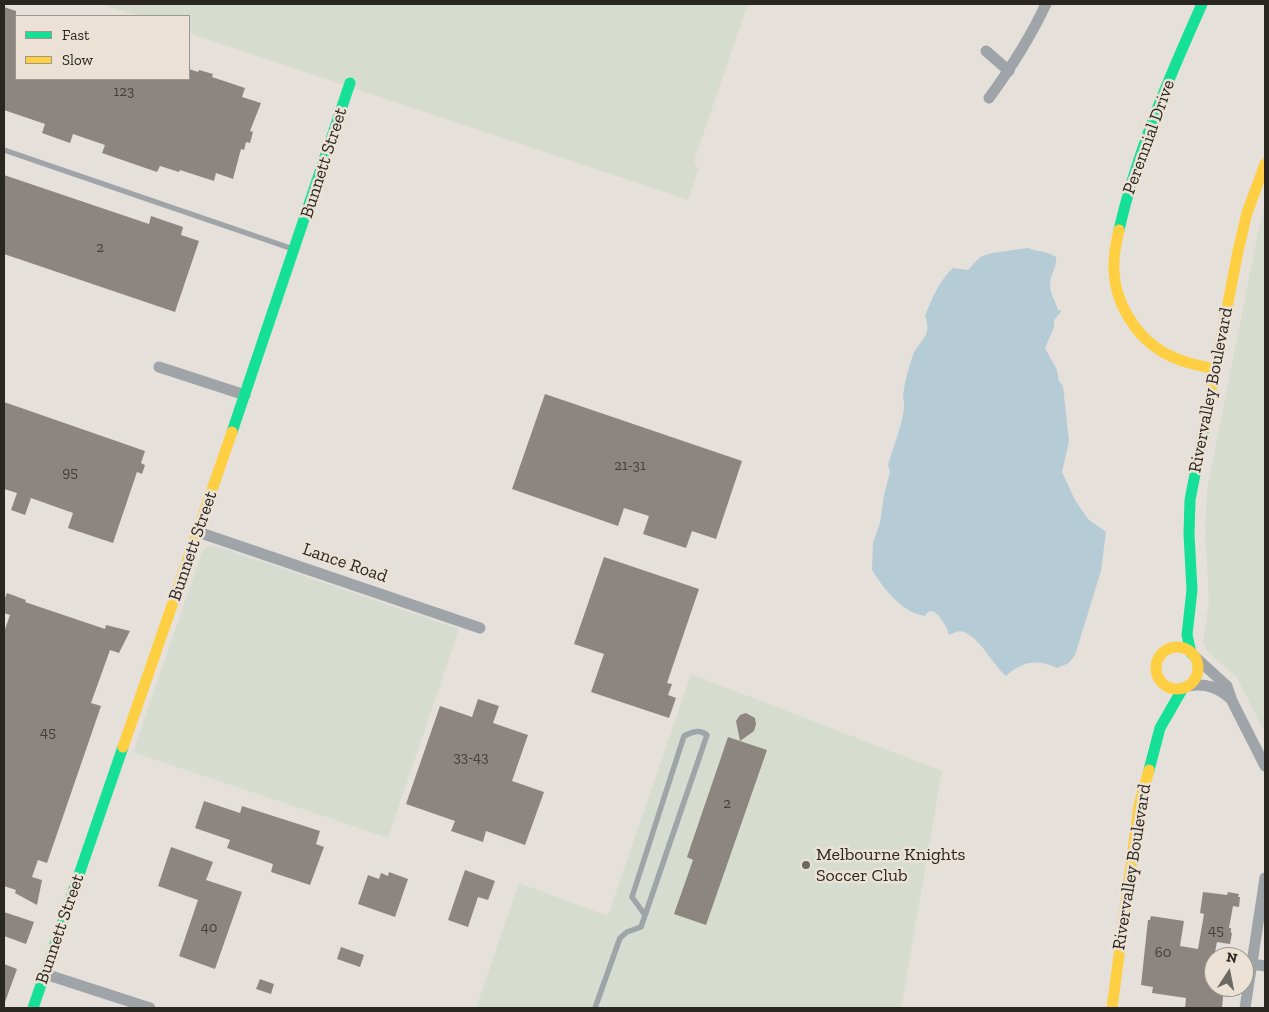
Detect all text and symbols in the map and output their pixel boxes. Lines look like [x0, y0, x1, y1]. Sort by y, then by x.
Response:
legend [15, 15, 190, 80]
text: Fast [62, 26, 90, 44]
text: Slow [62, 51, 93, 69]
street label: Perennial Drive [1118, 77, 1180, 197]
house number: 123 [114, 83, 134, 101]
street label: Bunnett Street [296, 105, 352, 221]
house number: 2 [96, 239, 104, 257]
street label: Rivervalley Boulevard [1184, 305, 1238, 475]
house number: 21-31 [614, 457, 646, 475]
house number: 95 [62, 464, 78, 482]
street label: Bunnett Street [164, 488, 222, 604]
street label: Lance Road [300, 538, 390, 588]
house number: 45 [40, 724, 56, 742]
house number: 33-43 [453, 749, 489, 767]
street label: Rivervalley Boulevard [1108, 782, 1156, 952]
house number: 2 [723, 795, 731, 813]
place label: Melbourne Knights Soccer Club [816, 844, 965, 886]
marker: Melbourne Knights Soccer Club [800, 859, 812, 871]
street label: Bunnett Street [31, 871, 89, 987]
house number: 40 [201, 919, 217, 937]
house number: 45 [1208, 922, 1224, 940]
house number: 60 [1155, 944, 1171, 962]
north arrow [1204, 947, 1254, 997]
text: N [1225, 948, 1239, 967]

